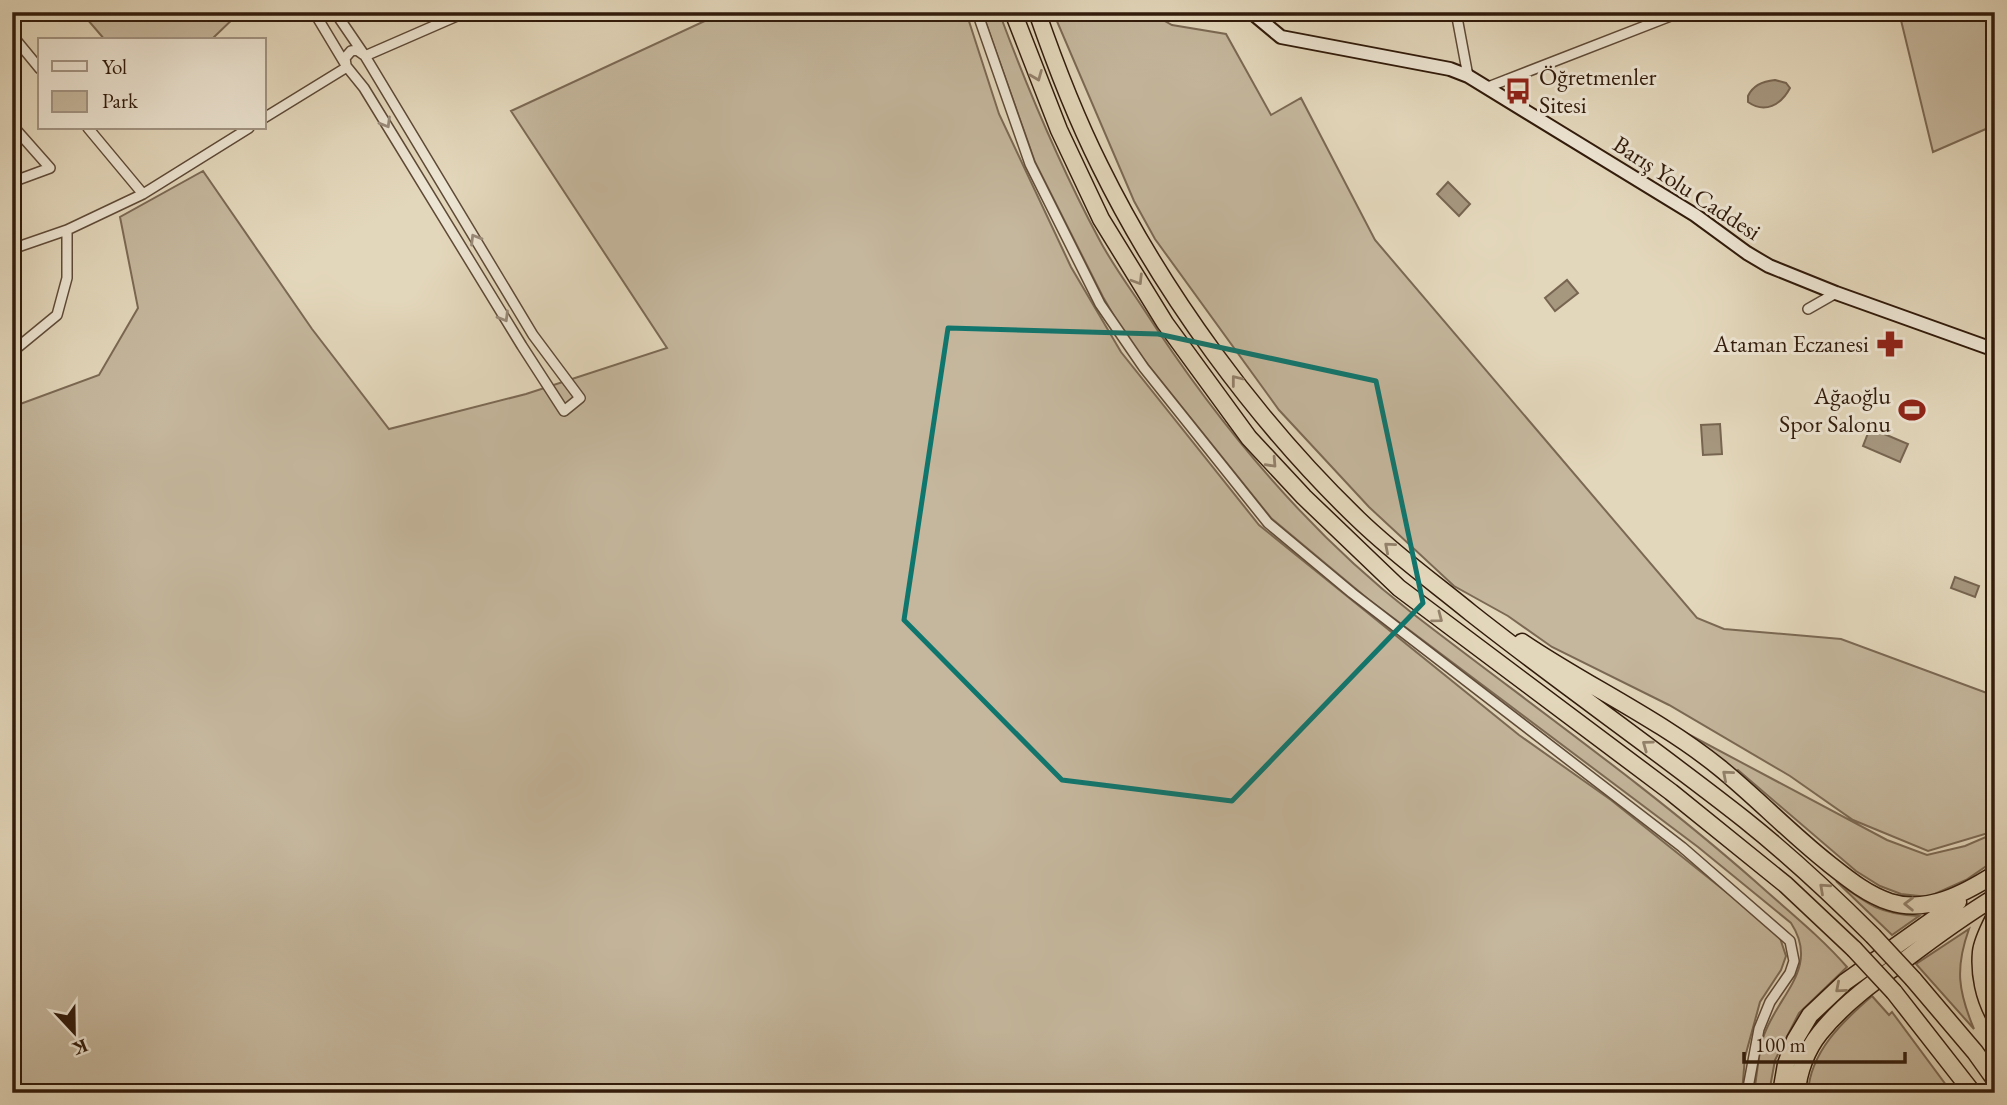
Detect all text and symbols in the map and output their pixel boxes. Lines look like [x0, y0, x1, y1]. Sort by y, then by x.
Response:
legend [38, 38, 266, 130]
text: Yol [102, 53, 127, 80]
place label: Öğretmenler Sitesi [1539, 61, 1657, 120]
one-way arrow [1029, 69, 1043, 81]
bus stop icon: Öğretmenler Sitesi [1503, 76, 1533, 106]
text: Park [102, 87, 139, 114]
one-way arrow [377, 115, 390, 128]
street label: Barış Yolu Caddesi [1607, 128, 1767, 247]
one-way arrow [470, 234, 483, 247]
one-way arrow [1129, 272, 1142, 285]
one-way arrow [495, 310, 508, 323]
place label: Ataman Eczanesi [1712, 328, 1869, 359]
pharmacy icon: Ataman Eczanesi [1875, 329, 1905, 359]
one-way arrow [1231, 375, 1244, 387]
place label: Ağaoğlu Spor Salonu [1779, 380, 1891, 439]
sports icon: Ağaoğlu Spor Salonu [1897, 395, 1927, 425]
one-way arrow [1264, 455, 1276, 468]
one-way arrow [1384, 543, 1397, 555]
one-way arrow [1430, 609, 1443, 622]
one-way arrow [1642, 741, 1655, 754]
one-way arrow [1722, 771, 1735, 783]
one-way arrow [1819, 884, 1832, 897]
one-way arrow [1903, 896, 1914, 912]
one-way arrow [1835, 980, 1848, 992]
north arrow [38, 996, 108, 1066]
scale bar [1744, 1021, 1906, 1065]
text: 100 m [1755, 1031, 1806, 1058]
text: K [68, 1033, 92, 1062]

